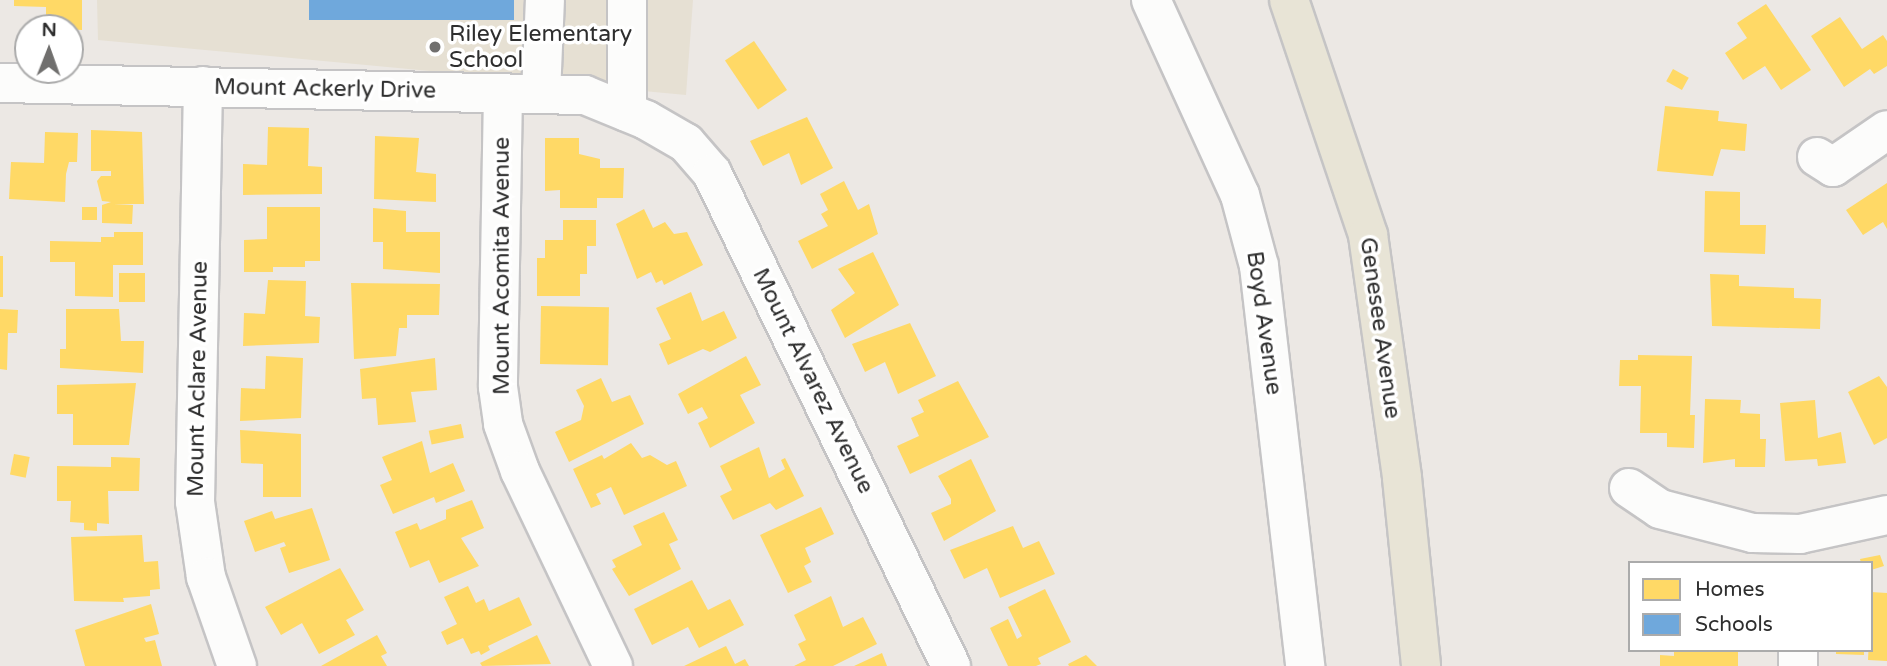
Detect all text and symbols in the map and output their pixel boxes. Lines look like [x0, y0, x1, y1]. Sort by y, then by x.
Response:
north arrow [14, 14, 84, 84]
text: N [42, 19, 57, 41]
place label: Riley Elementary School [449, 20, 632, 74]
marker: Riley Elementary School [427, 39, 443, 55]
street label: Mount Ackerly Drive [214, 73, 436, 105]
street label: Mount Acomita Avenue [488, 137, 516, 395]
street label: Genesee Avenue [1354, 236, 1406, 420]
street label: Boyd Avenue [1240, 249, 1288, 397]
street label: Mount Aclare Avenue [182, 261, 214, 497]
street label: Mount Alvarez Avenue [746, 264, 880, 498]
legend [1628, 561, 1873, 652]
text: Homes [1695, 577, 1765, 602]
text: Schools [1695, 612, 1773, 637]

